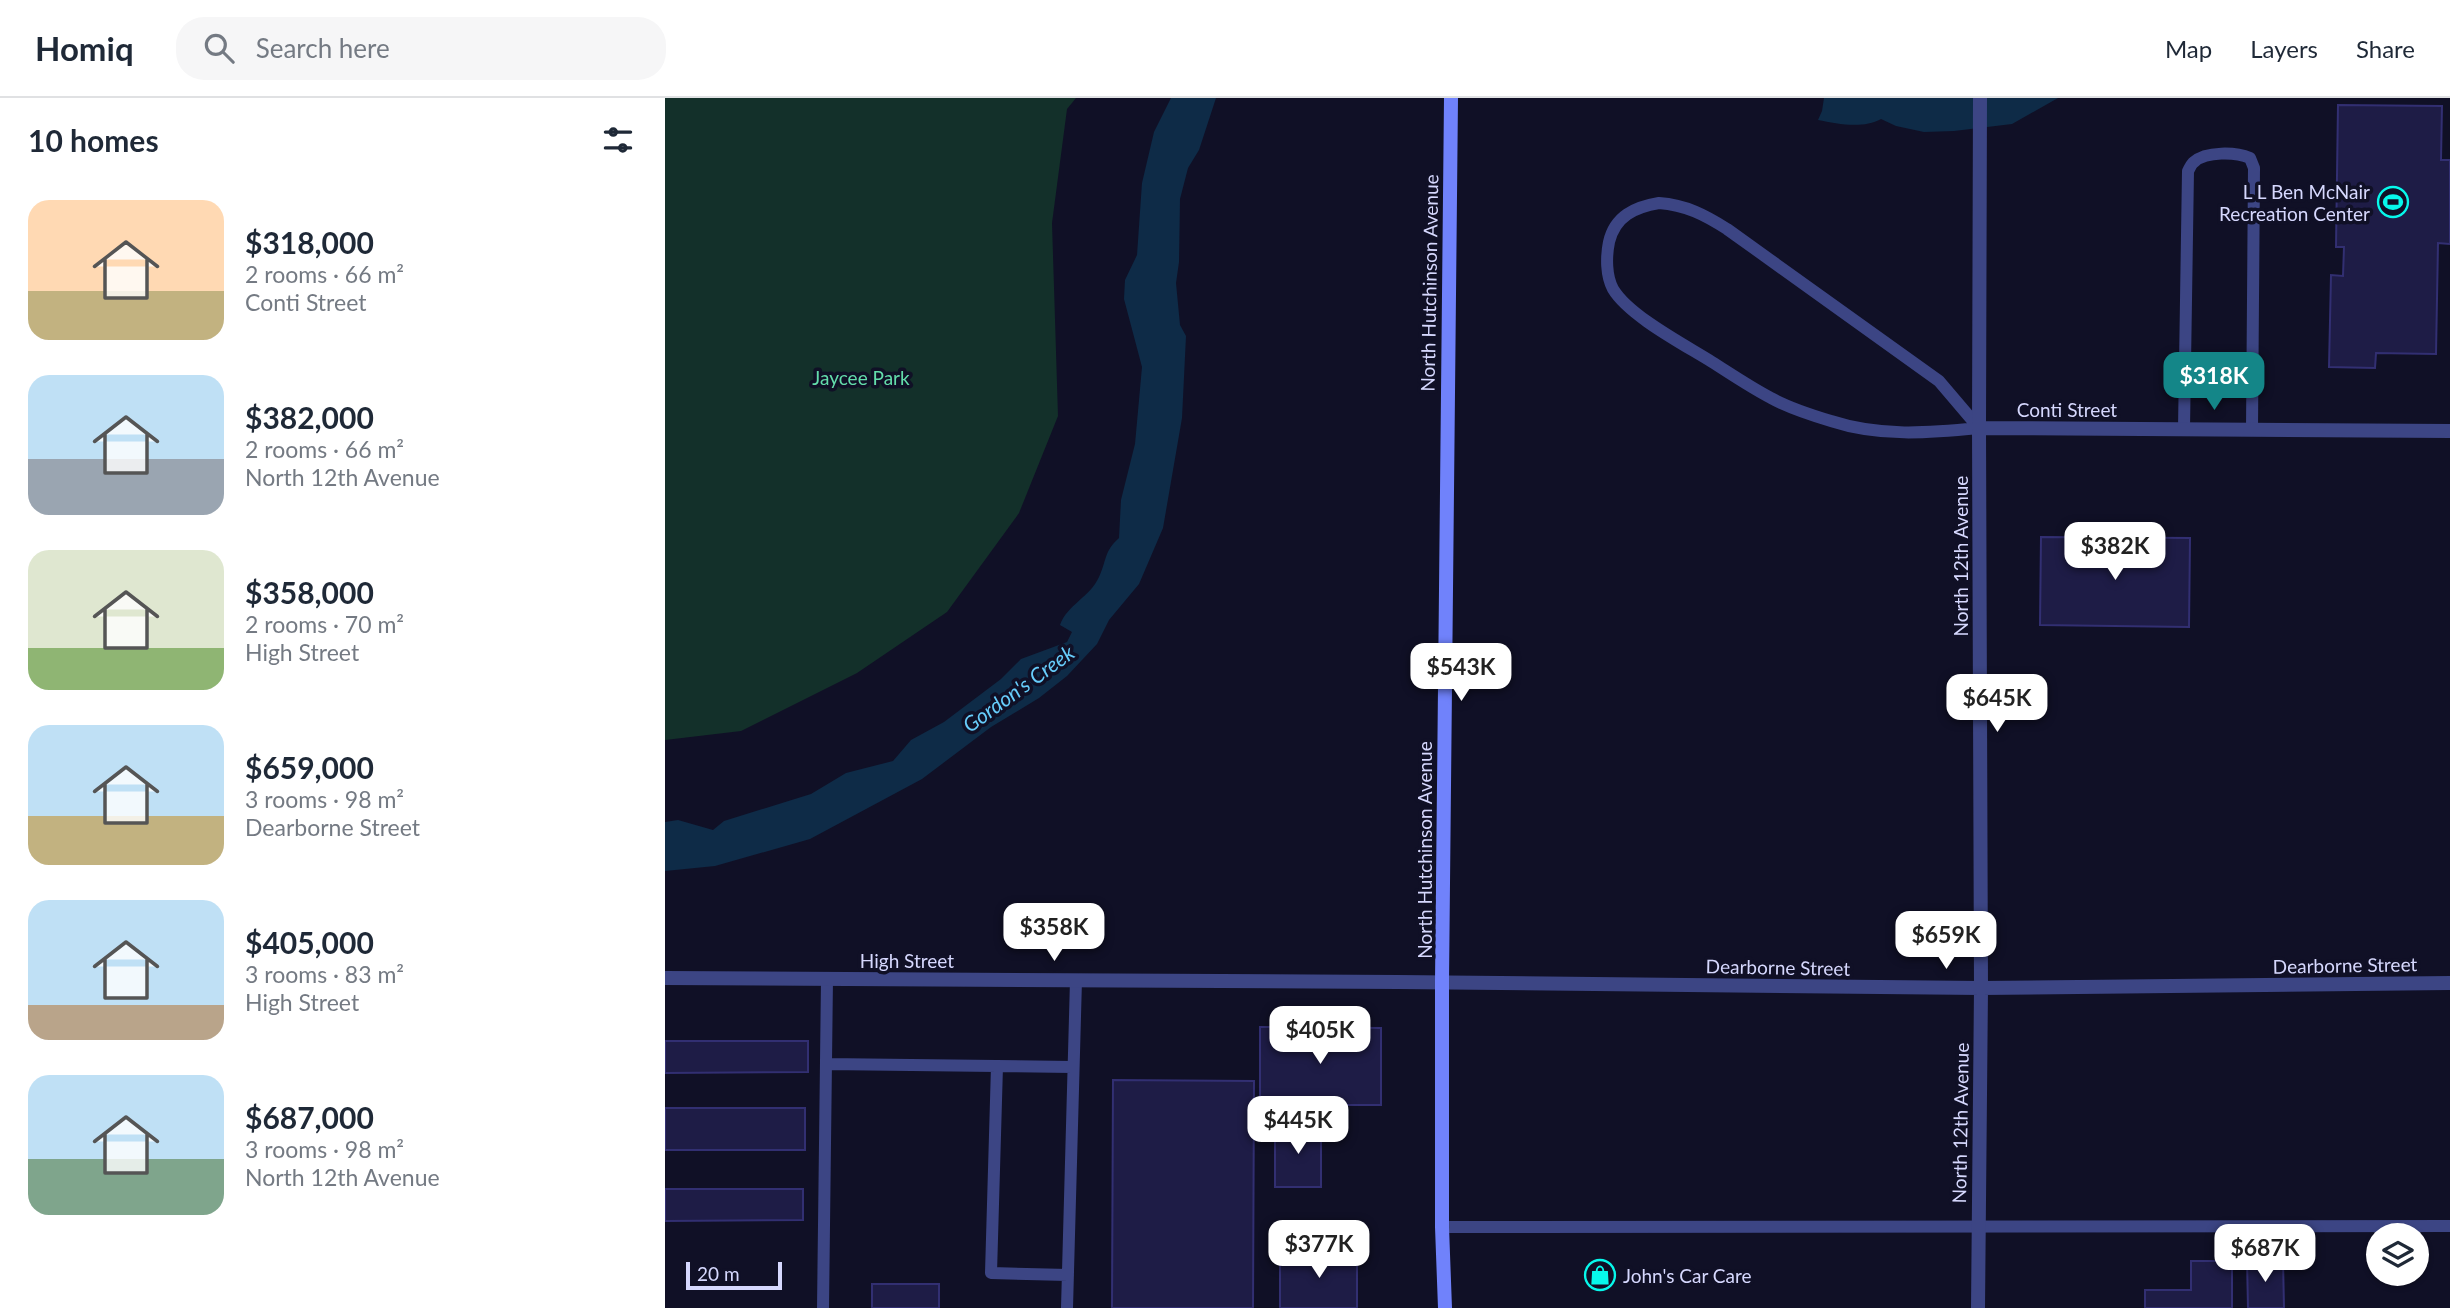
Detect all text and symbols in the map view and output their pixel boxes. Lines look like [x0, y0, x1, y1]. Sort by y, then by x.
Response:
search box [176, 17, 666, 80]
text: Homiq [35, 28, 134, 68]
icon: search [200, 29, 238, 67]
text: Search here [256, 32, 390, 64]
text: Map [2165, 34, 2212, 63]
text: Layers [2250, 34, 2318, 63]
text: Share [2356, 34, 2415, 63]
icon: filters [599, 121, 637, 159]
text: 10 homes [28, 122, 159, 158]
street label: North Hutchinson Avenue [1416, 174, 1442, 392]
place label: L L Ben McNair Recreation Center [2219, 180, 2370, 225]
sports icon: L L Ben McNair Recreation Center [2376, 185, 2410, 219]
text: $318,000 [245, 224, 374, 260]
icon: home [84, 228, 168, 312]
text: 2 rooms · 66 m² [245, 260, 404, 288]
text: Conti Street [245, 288, 366, 316]
pin: $318K [2165, 352, 2263, 412]
text: $318K [2179, 361, 2249, 389]
park label: Jaycee Park [812, 366, 910, 389]
street label: Conti Street [2017, 398, 2117, 421]
text: $382,000 [245, 399, 374, 435]
icon: home [84, 403, 168, 487]
text: 2 rooms · 66 m² [245, 435, 404, 463]
text: North 12th Avenue [245, 463, 440, 491]
street label: North 12th Avenue [1949, 476, 1972, 636]
pin: $382K [2066, 522, 2164, 582]
text: $382K [2080, 531, 2150, 559]
text: $358,000 [245, 574, 374, 610]
icon: home [84, 578, 168, 662]
text: 2 rooms · 70 m² [245, 610, 404, 638]
text: High Street [245, 638, 359, 666]
water label: Gordon's Creek [957, 639, 1079, 737]
pin: $543K [1412, 644, 1510, 703]
text: $543K [1426, 652, 1496, 680]
pin: $645K [1948, 674, 2046, 734]
text: $645K [1962, 683, 2032, 711]
street label: North Hutchinson Avenue [1413, 741, 1436, 959]
text: $659,000 [245, 749, 374, 785]
icon: home [84, 753, 168, 837]
text: 3 rooms · 98 m² [245, 785, 404, 813]
text: Dearborne Street [245, 813, 420, 841]
pin: $358K [1005, 904, 1103, 963]
text: $358K [1019, 912, 1089, 940]
pin: $659K [1897, 912, 1995, 971]
text: $659K [1911, 920, 1981, 948]
text: $405,000 [245, 924, 374, 960]
icon: home [84, 928, 168, 1012]
street label: High Street [860, 949, 954, 972]
street label: Dearborne Street [2273, 952, 2418, 978]
street label: Dearborne Street [1706, 954, 1851, 980]
text: 3 rooms · 83 m² [245, 960, 404, 988]
text: High Street [245, 988, 359, 1016]
pin: $405K [1271, 1006, 1369, 1066]
text: $405K [1285, 1015, 1355, 1043]
street label: North 12th Avenue [1947, 1042, 1973, 1204]
pin: $445K [1249, 1096, 1347, 1156]
text: $687,000 [245, 1099, 374, 1135]
icon: home [84, 1103, 168, 1187]
text: $445K [1263, 1105, 1333, 1133]
text: 3 rooms · 98 m² [245, 1135, 404, 1163]
text: North 12th Avenue [245, 1163, 440, 1191]
pin: $377K [1270, 1220, 1368, 1280]
map controls [2366, 1223, 2429, 1286]
button: layers [2366, 1223, 2429, 1286]
pin: $687K [2216, 1224, 2314, 1284]
text: $377K [1284, 1229, 1354, 1257]
text: $687K [2230, 1233, 2300, 1261]
shop icon: John's Car Care [1583, 1258, 1617, 1292]
scale bar [686, 1259, 782, 1291]
text: 20 m [697, 1262, 740, 1285]
place label: John's Car Care [1623, 1264, 1752, 1287]

